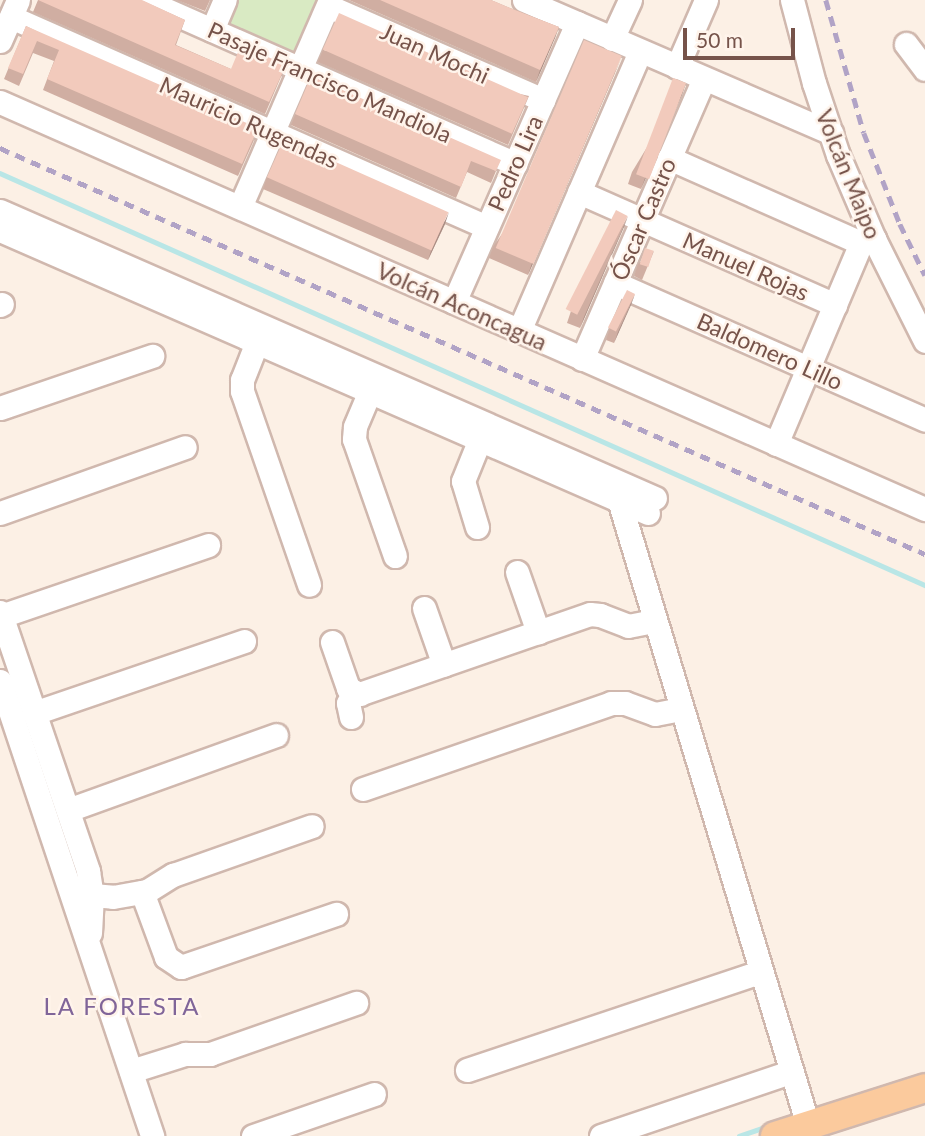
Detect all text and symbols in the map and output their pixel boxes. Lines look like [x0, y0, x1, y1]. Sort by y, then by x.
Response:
scale bar [687, 14, 799, 58]
street label: Pasaje Francisco Mandiola [204, 16, 456, 148]
street label: Juan Mochi [377, 17, 493, 89]
text: 50 m [696, 27, 743, 52]
street label: Mauricio Rugendas [156, 70, 342, 174]
street label: Volcán Maipo [810, 105, 888, 243]
street label: Pedro Lira [482, 111, 548, 215]
street label: Óscar Castro [605, 153, 681, 285]
street label: Manuel Rojas [679, 226, 813, 306]
street label: Volcán Aconcagua [372, 256, 552, 356]
street label: Baldomero Lillo [693, 307, 847, 395]
district label: LA FORESTA [44, 992, 200, 1020]

